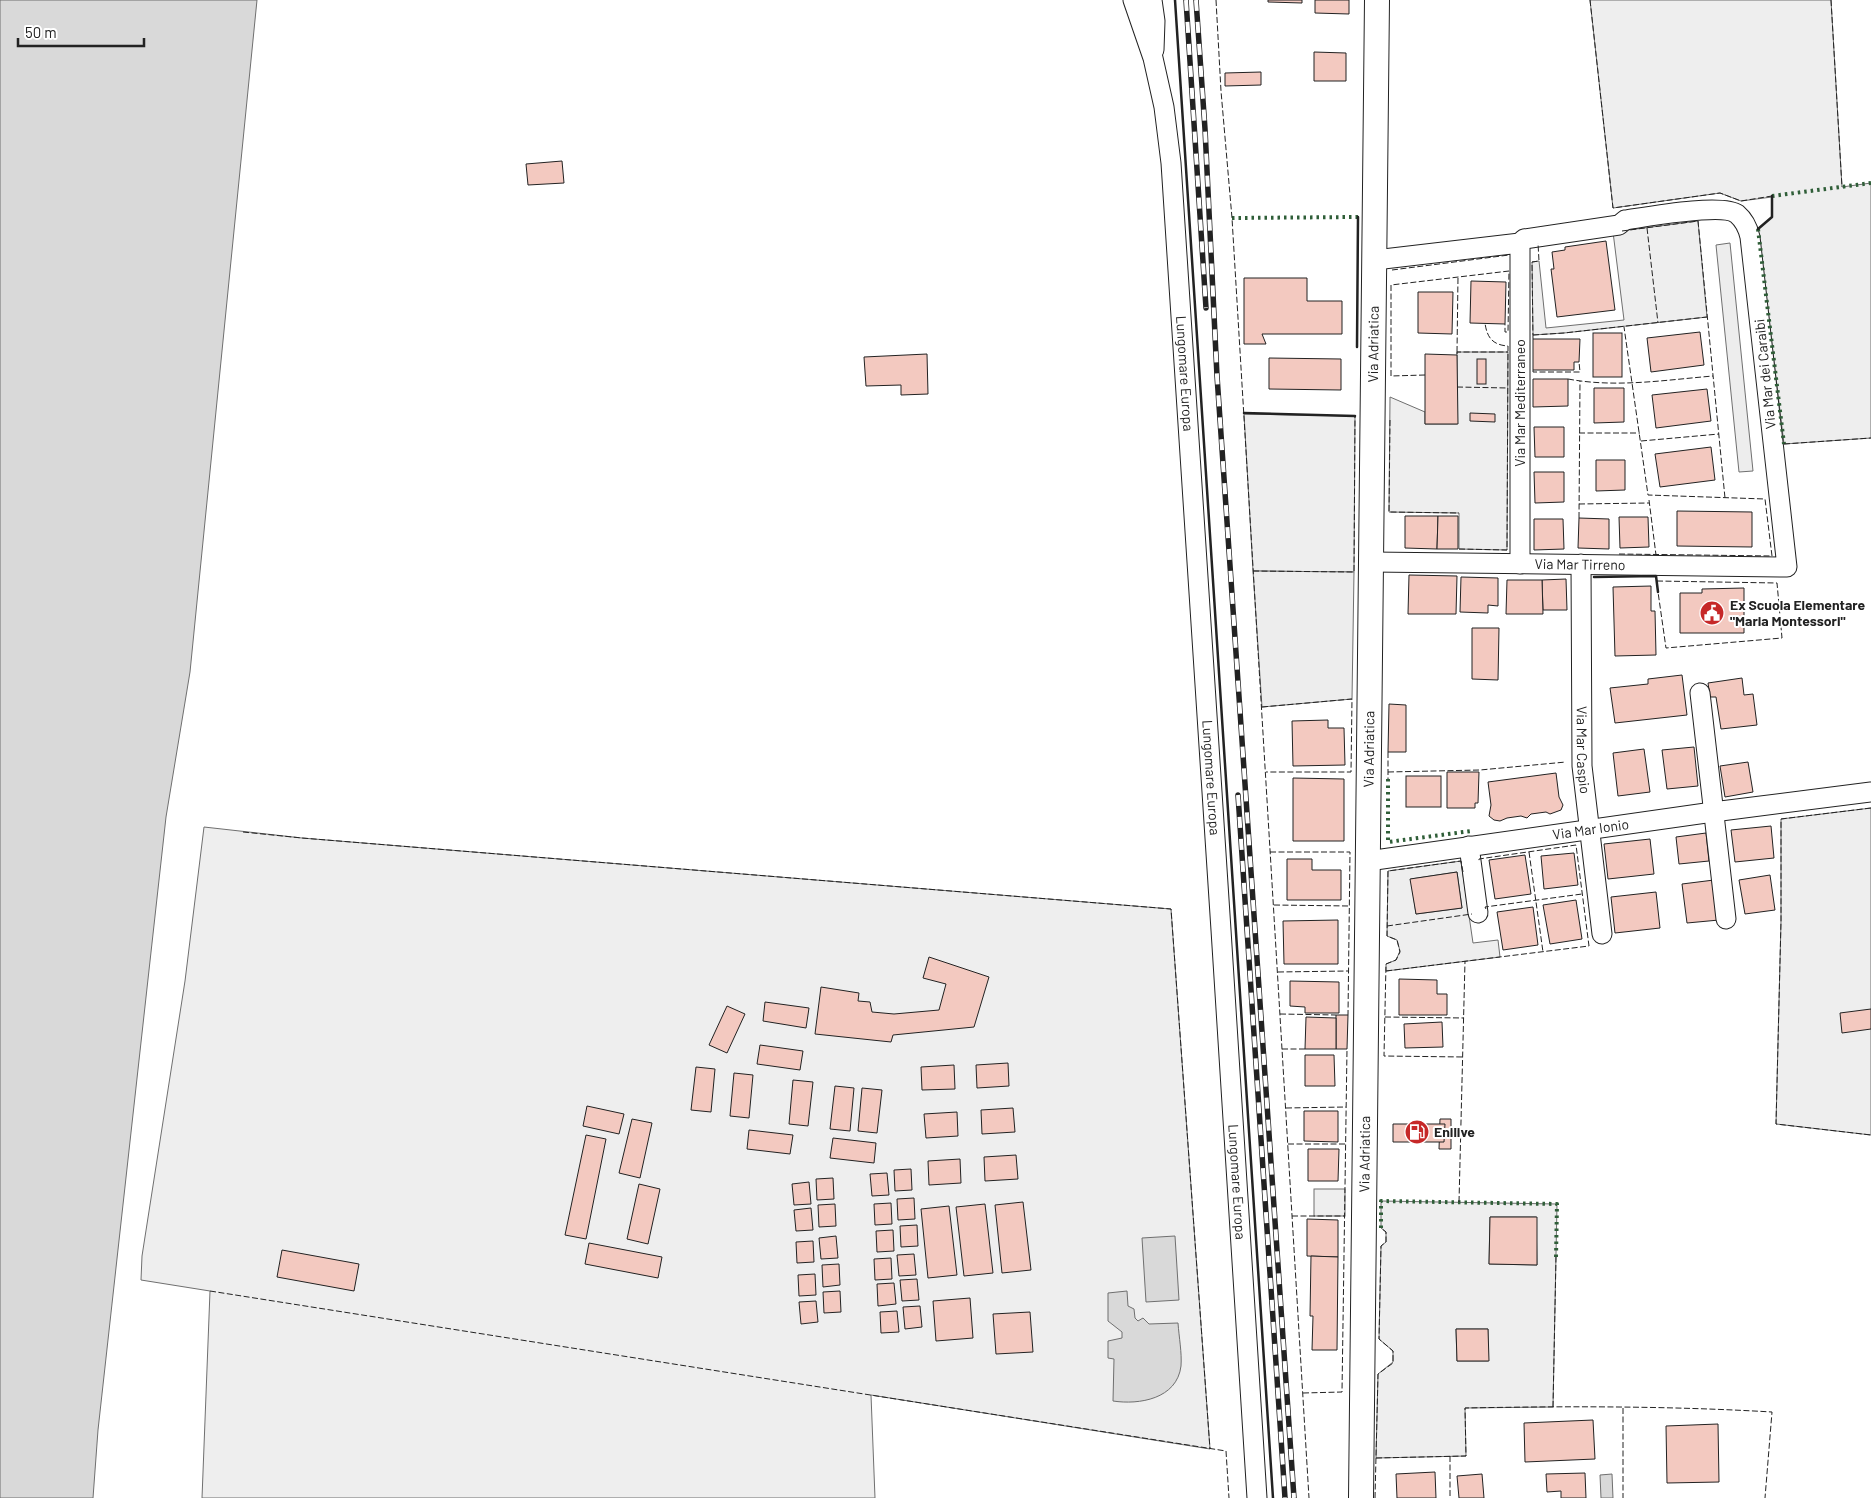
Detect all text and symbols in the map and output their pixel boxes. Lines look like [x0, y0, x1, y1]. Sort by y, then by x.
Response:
scale bar [18, 15, 144, 47]
text: 50 m [25, 23, 57, 41]
street label: Via Adriatica [1364, 306, 1382, 383]
street label: Lungomare Europa [1173, 315, 1197, 432]
street label: Via Mar dei Caraibi [1750, 318, 1779, 430]
street label: Via Mar Mediterraneo [1511, 339, 1528, 467]
street label: Via Mar Tirreno [1534, 555, 1626, 573]
place label: Ex Scuola Elementare "Maria Montessori" [1730, 596, 1865, 629]
public building icon: Ex Scuola Elementare "Maria Montessori" [1699, 600, 1725, 626]
street label: Via Mar Caspio [1574, 706, 1594, 795]
street label: Via Adriatica [1360, 711, 1377, 787]
street label: Lungomare Europa [1199, 719, 1224, 836]
street label: Via Mar Ionio [1551, 815, 1630, 843]
street label: Via Adriatica [1355, 1116, 1373, 1192]
fuel station icon: Enilive [1404, 1119, 1430, 1145]
place label: Enilive [1434, 1123, 1475, 1140]
street label: Lungomare Europa [1225, 1124, 1250, 1240]

